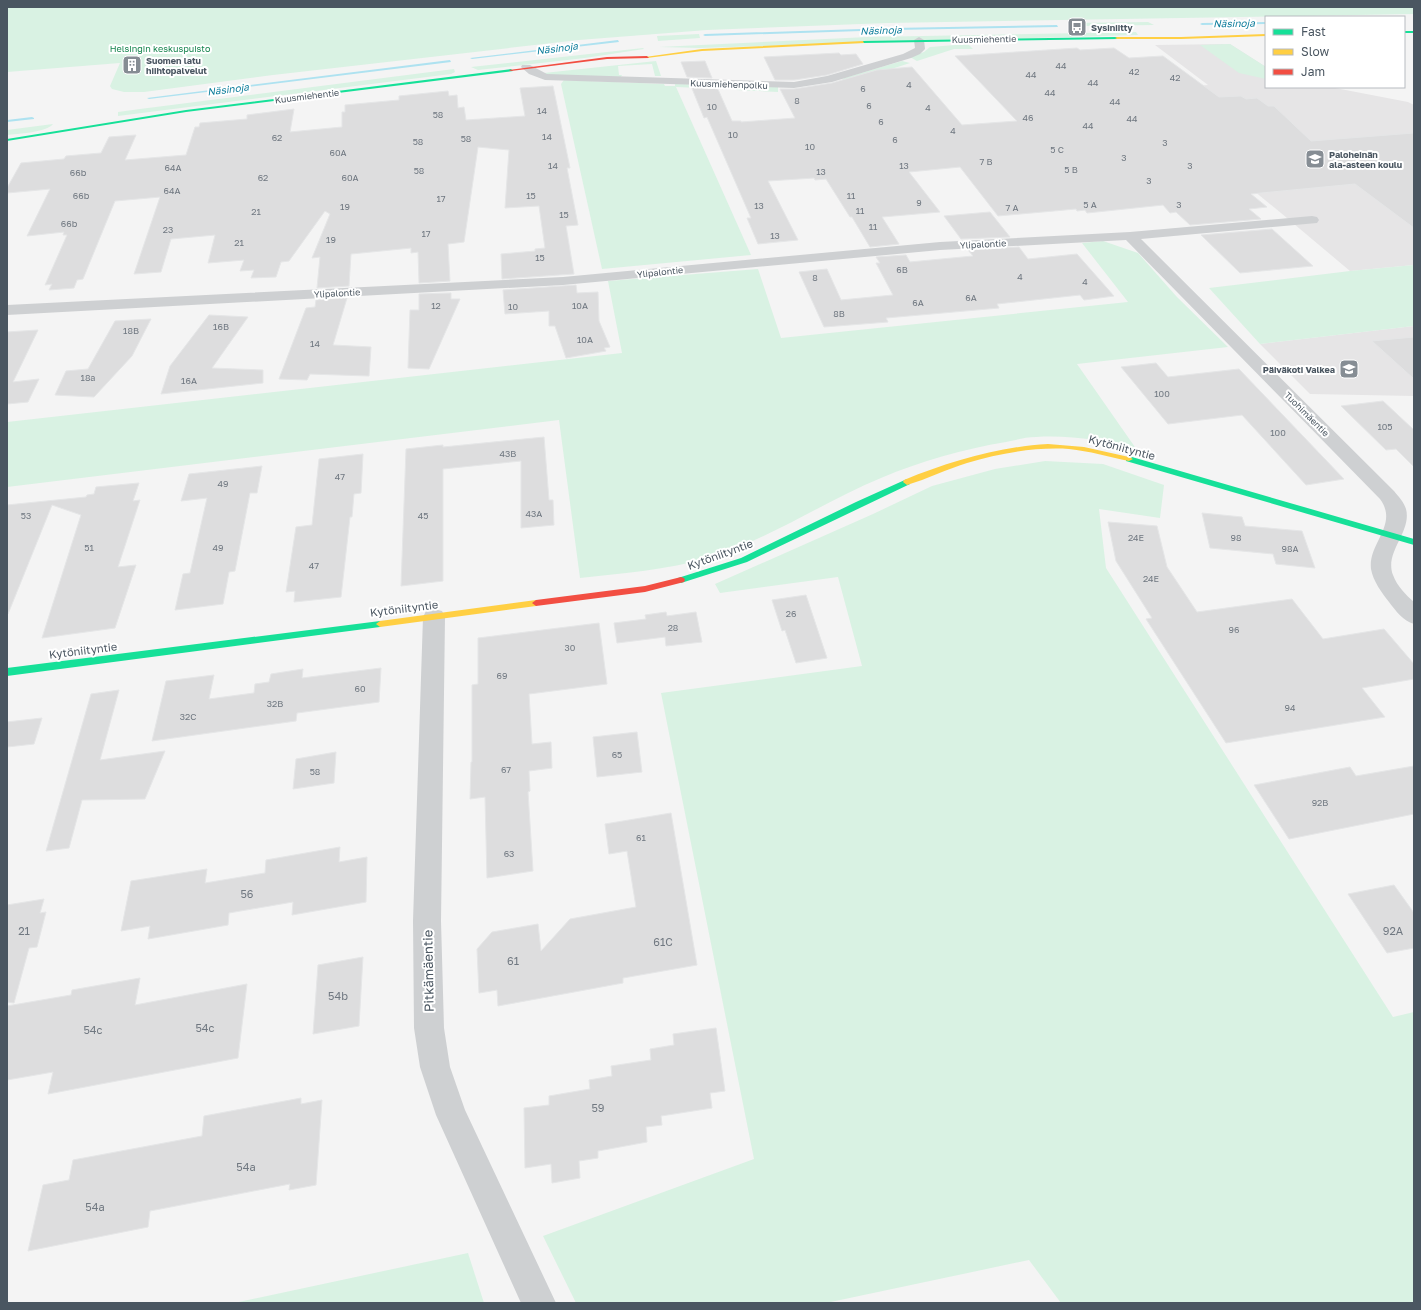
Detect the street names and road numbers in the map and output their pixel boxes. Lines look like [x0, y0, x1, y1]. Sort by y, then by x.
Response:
street label: Kuusmiehentie [952, 33, 1016, 45]
street label: Kuusmiehenpolku [690, 77, 768, 91]
street label: Kuusmiehentie [274, 87, 340, 105]
street label: Ylipalontie [959, 237, 1007, 251]
street label: Ylipalontie [636, 264, 684, 280]
street label: Ylipalontie [313, 286, 361, 300]
street label: Tuohimäentie [1282, 389, 1332, 439]
street label: Kytöniityntie [1087, 432, 1157, 462]
street label: Kytöniityntie [686, 536, 754, 572]
street label: Kytöniityntie [369, 597, 439, 619]
street label: Kytöniityntie [48, 639, 118, 661]
street label: Pitkämäentie [419, 930, 437, 1012]

